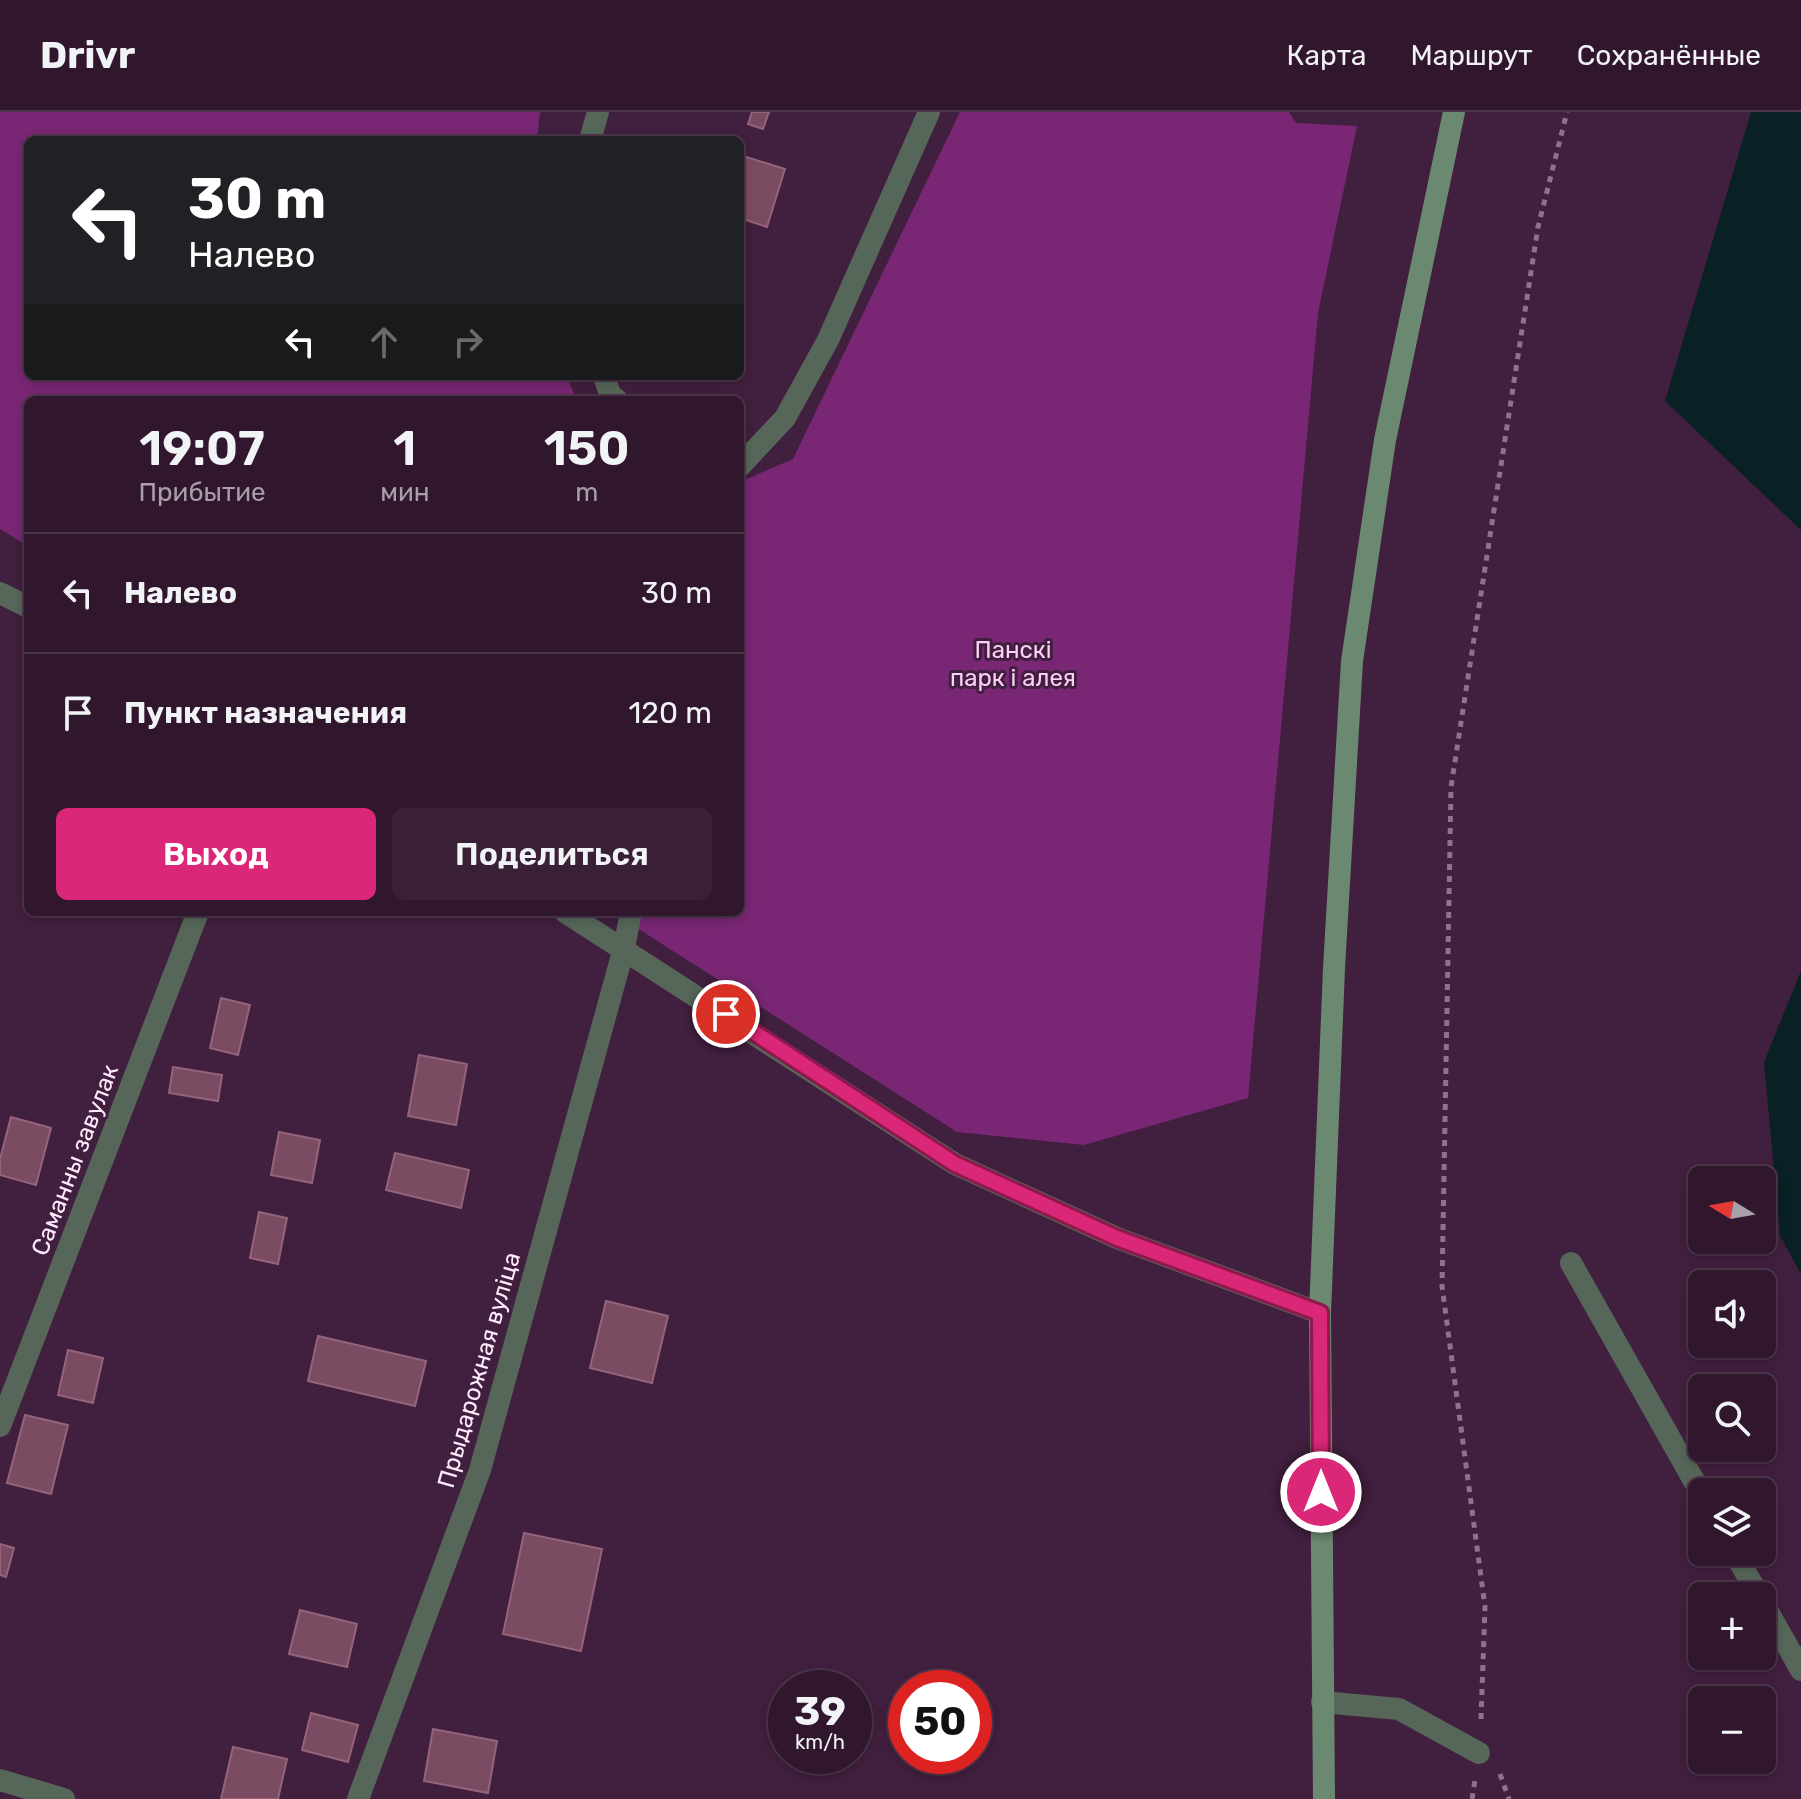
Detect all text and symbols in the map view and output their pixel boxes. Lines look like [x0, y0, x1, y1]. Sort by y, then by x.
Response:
text: Drivr [40, 32, 135, 78]
text: Карта [1287, 39, 1366, 72]
text: Маршрут [1410, 39, 1533, 72]
text: Сохранённые [1577, 39, 1761, 72]
text: 30 m [188, 166, 326, 232]
icon: left [56, 168, 160, 272]
text: Налево [188, 233, 315, 276]
icon: left [278, 320, 322, 364]
icon: ahead [362, 320, 406, 364]
icon: right [446, 320, 490, 364]
text: 19:07 [139, 420, 265, 477]
text: 1 [393, 420, 416, 477]
text: 150 [544, 420, 629, 477]
text: Прибытие [139, 477, 266, 508]
text: мин [380, 477, 430, 508]
text: m [575, 477, 598, 508]
icon: left [56, 571, 100, 615]
text: Налево [124, 575, 237, 611]
text: 30 m [641, 575, 712, 611]
park label: Панскі парк і алея [950, 636, 1076, 692]
icon: arrive [56, 691, 100, 735]
text: Пункт назначения [124, 695, 407, 731]
text: 120 m [628, 695, 712, 731]
button: Выход [56, 808, 376, 900]
button: Поделиться [392, 808, 712, 900]
pin [692, 980, 760, 1048]
icon: arrive [704, 992, 748, 1036]
street label: Саманны завулак [26, 1060, 124, 1259]
north arrow [1688, 1166, 1776, 1254]
map controls [1688, 1166, 1776, 1774]
street label: Прыдарожная вуліца [432, 1249, 526, 1491]
button: sound [1688, 1270, 1776, 1358]
button: search [1688, 1374, 1776, 1462]
position arrow [1279, 1450, 1363, 1534]
button: layers [1688, 1478, 1776, 1566]
button: + [1688, 1582, 1776, 1670]
speed limit sign: 50 [888, 1670, 992, 1774]
button: − [1688, 1686, 1776, 1774]
text: 39 [794, 1688, 846, 1735]
text: km/h [795, 1730, 845, 1754]

